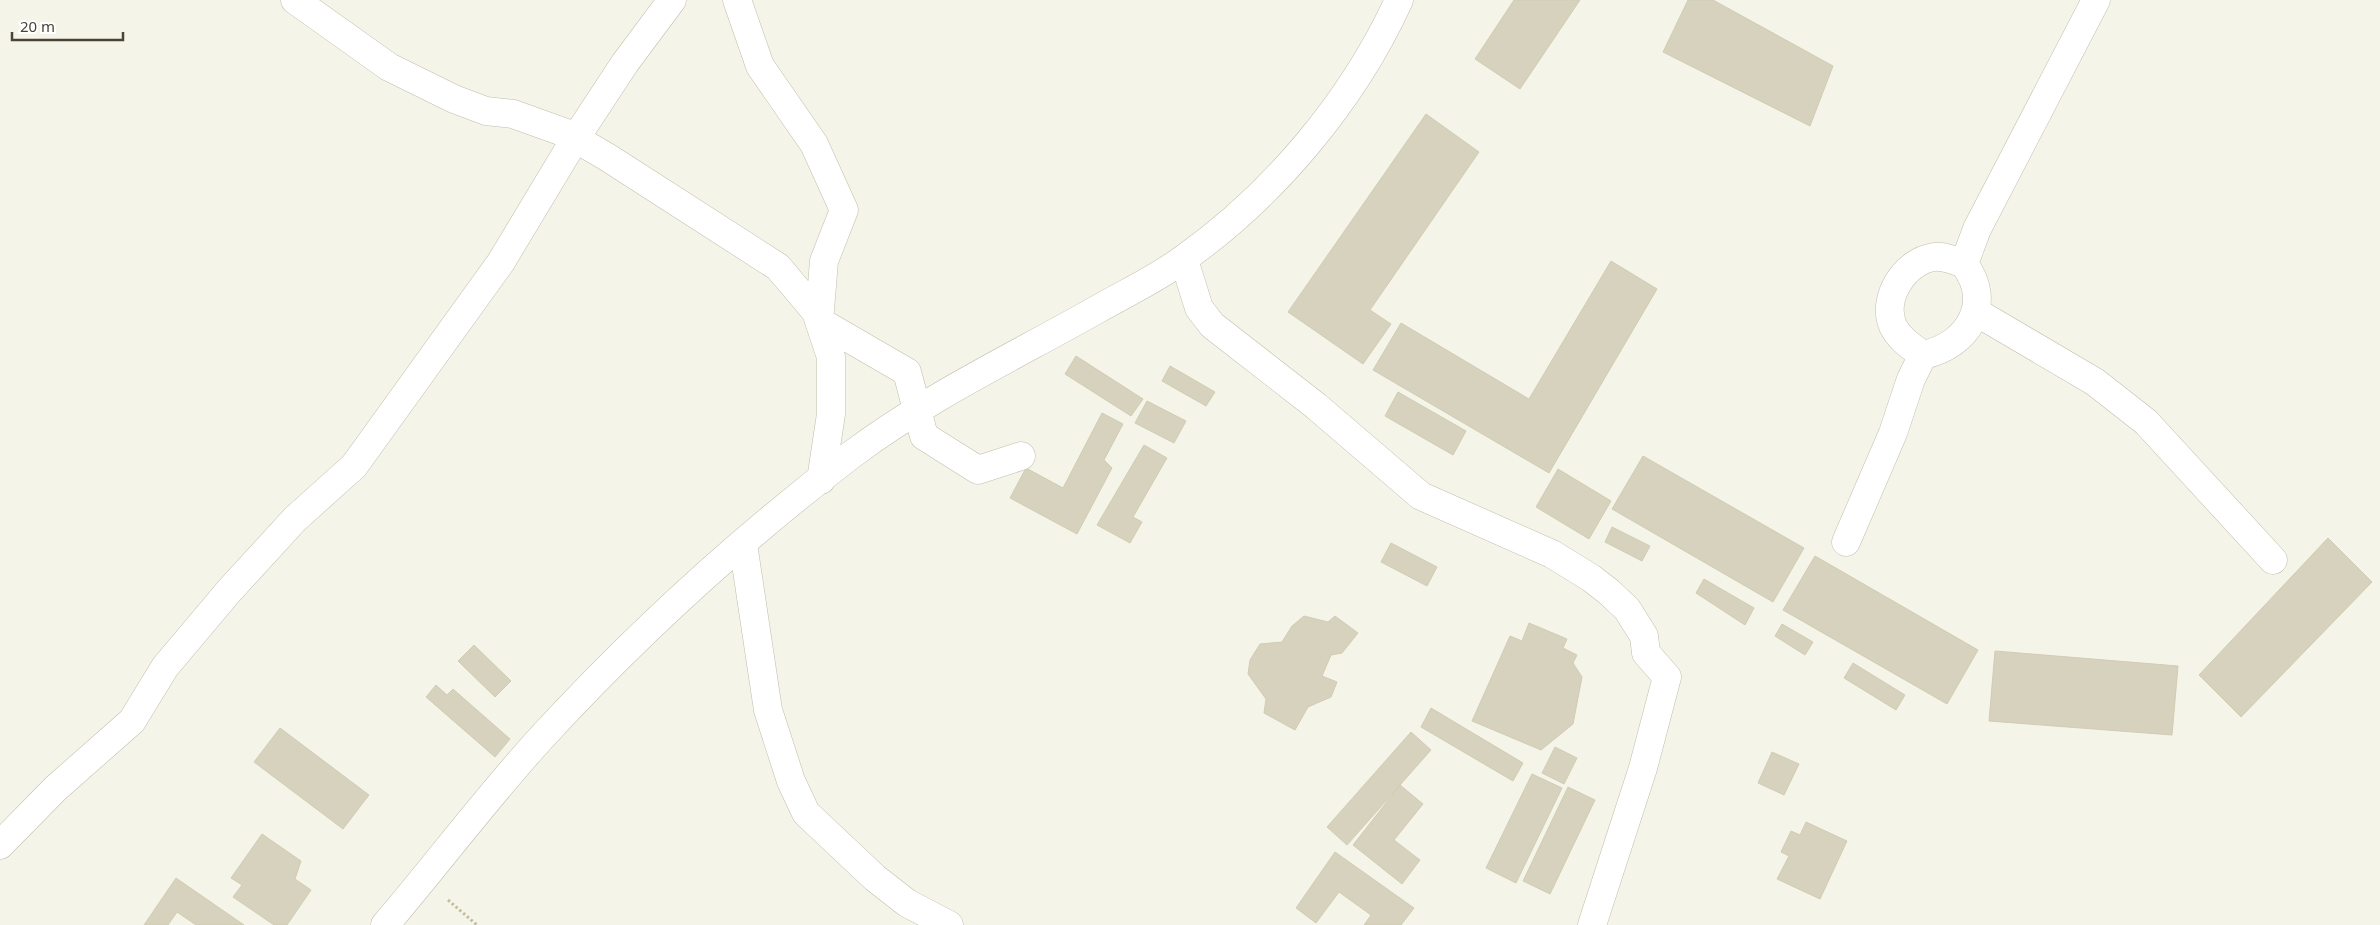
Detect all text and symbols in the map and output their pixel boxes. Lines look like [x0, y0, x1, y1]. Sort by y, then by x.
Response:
scale bar [12, 10, 124, 42]
text: 20 m [20, 16, 55, 36]

